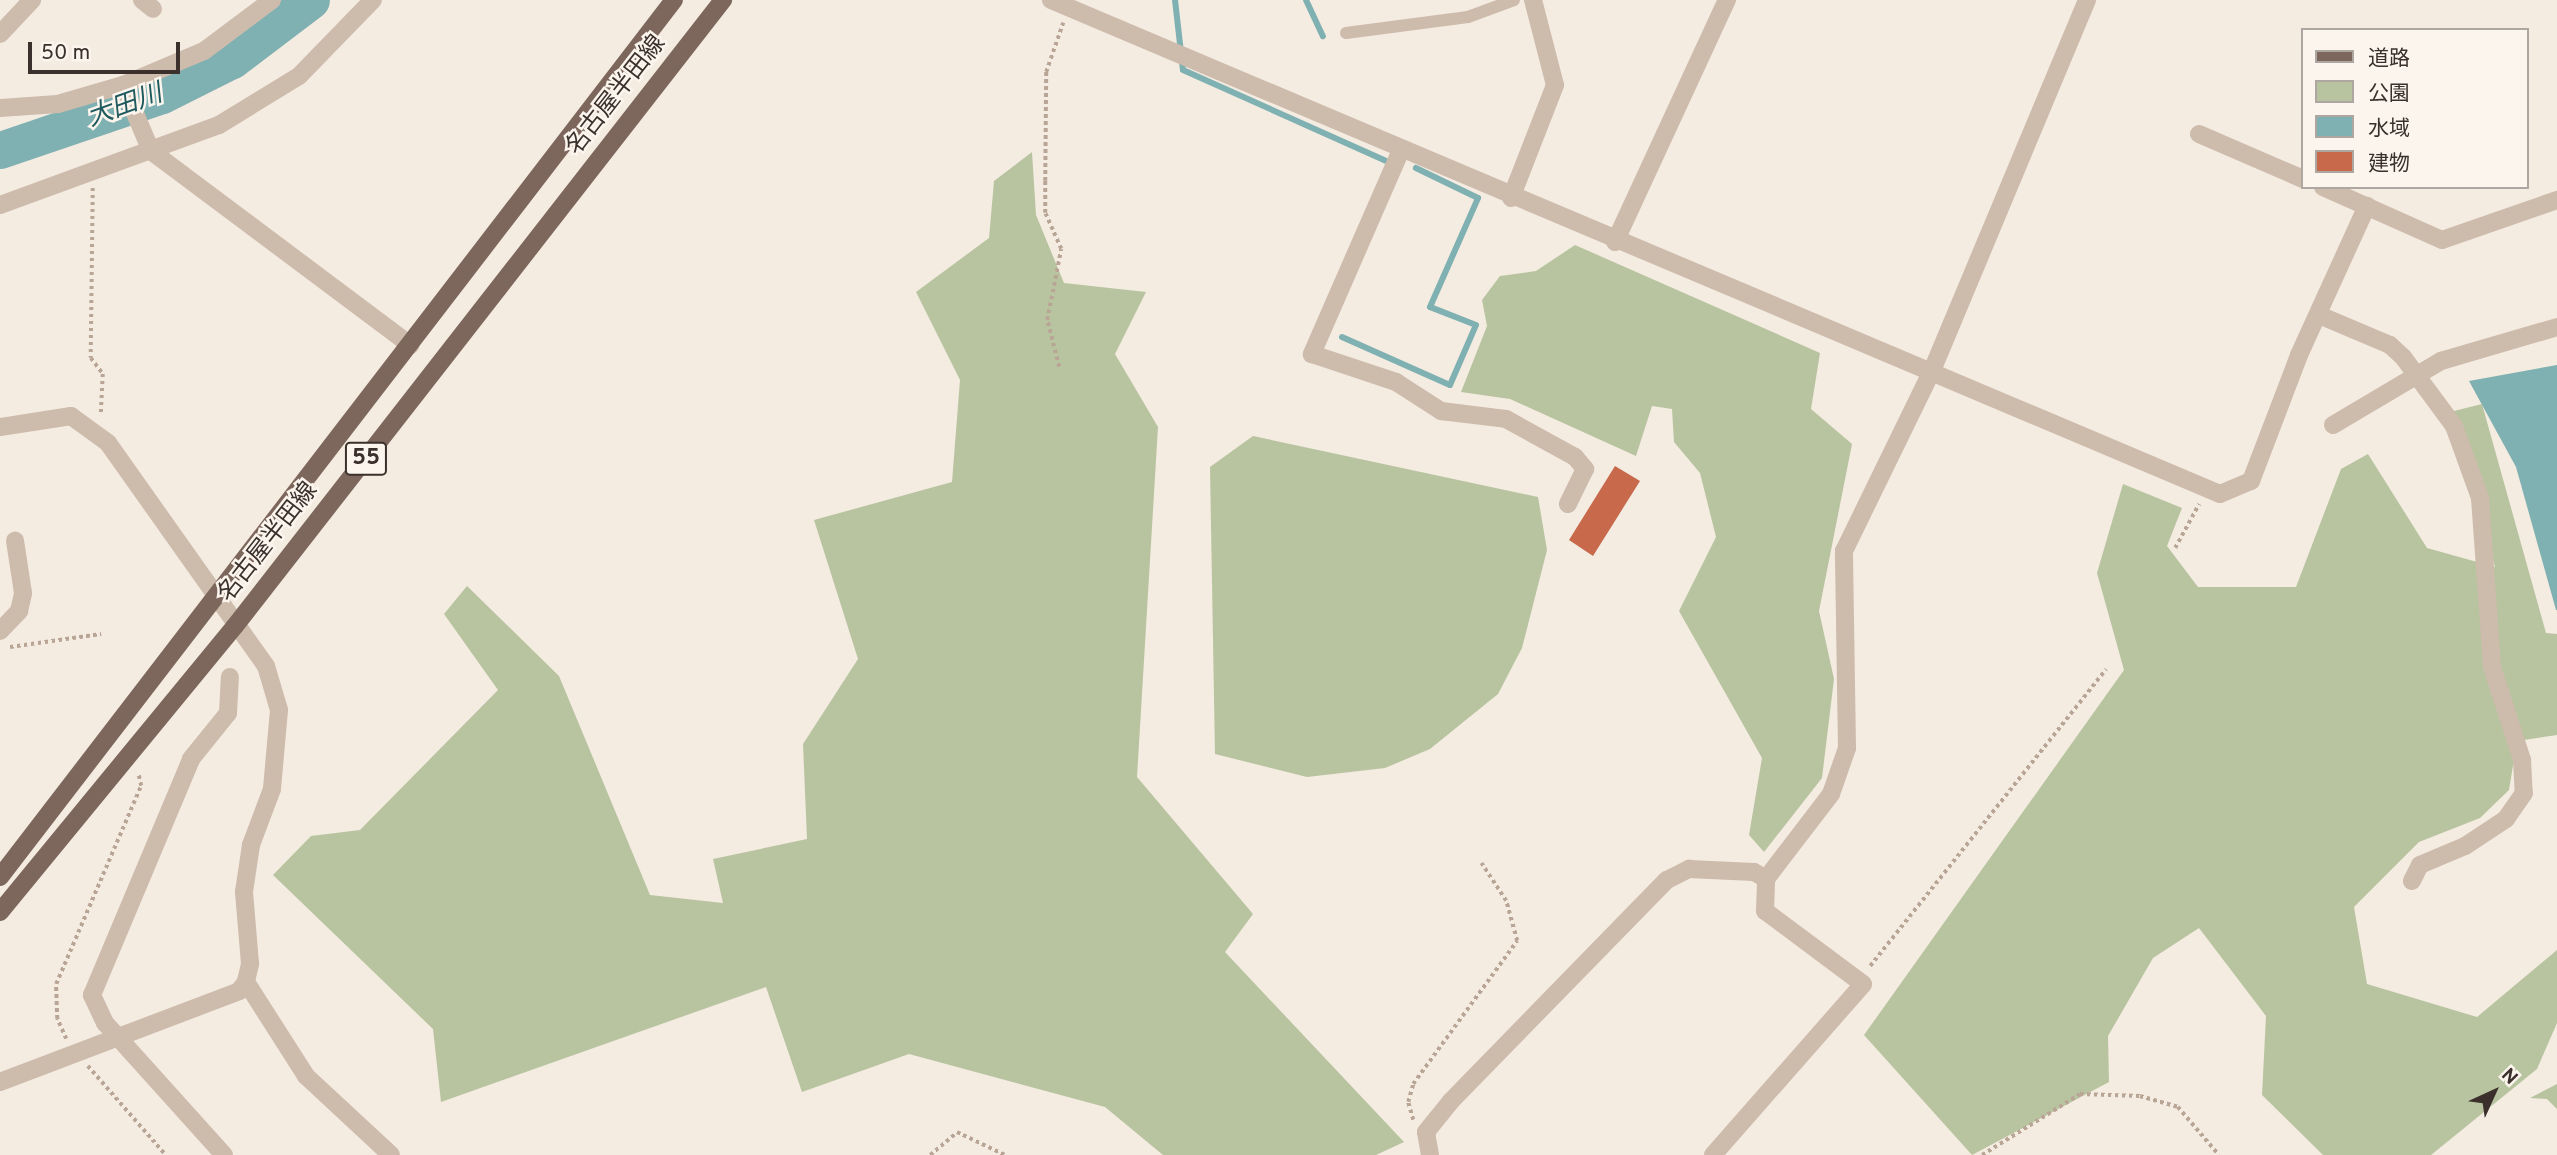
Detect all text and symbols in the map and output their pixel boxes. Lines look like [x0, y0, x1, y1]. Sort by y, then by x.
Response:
scale bar [32, 28, 184, 72]
legend [2302, 28, 2529, 189]
street label: 名古屋半田線 [561, 30, 673, 162]
text: 50 m [41, 40, 90, 67]
text: 道路 [2368, 46, 2410, 73]
water label: 大田川 [83, 79, 167, 135]
text: 公園 [2368, 81, 2410, 108]
text: 水域 [2368, 116, 2410, 143]
text: 建物 [2368, 151, 2410, 178]
road number: 55 [343, 440, 389, 478]
street label: 名古屋半田線 [213, 477, 325, 609]
north arrow [2459, 1057, 2529, 1127]
text: N [2496, 1064, 2522, 1090]

